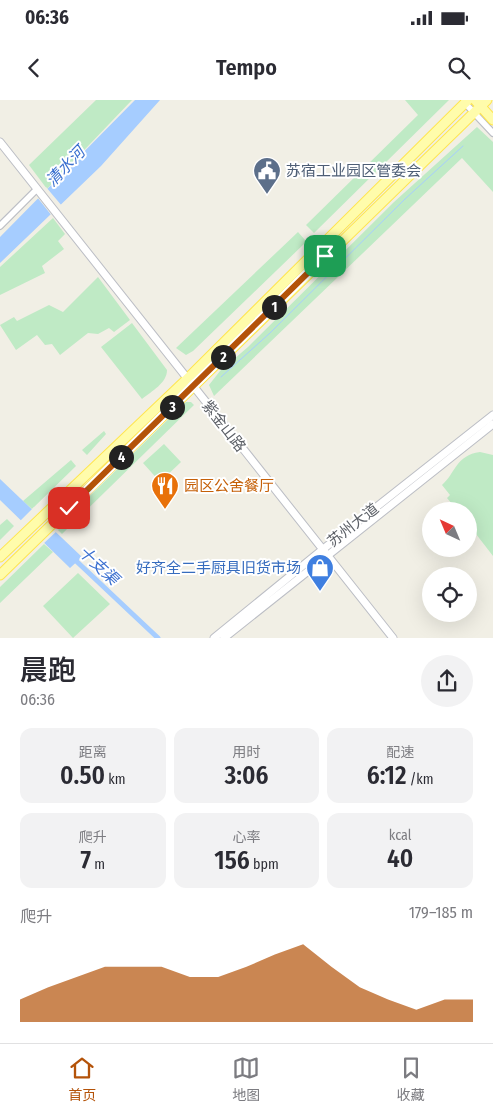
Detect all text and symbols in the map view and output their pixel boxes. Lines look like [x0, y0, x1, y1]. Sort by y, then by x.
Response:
text: 06:36 [25, 6, 69, 29]
icon: back [20, 54, 48, 82]
text: Tempo [216, 54, 277, 81]
icon: search [445, 54, 473, 82]
water label: 清水河 [42, 140, 91, 190]
public building icon: 苏宿工业园区管委会 [252, 156, 282, 195]
place label: 苏宿工业园区管委会 [286, 162, 421, 180]
pin [304, 235, 346, 277]
icon: arrive [311, 242, 339, 270]
pin: 1 [262, 294, 286, 320]
text: 1 [272, 299, 277, 316]
pin: 2 [210, 344, 236, 370]
text: 2 [220, 349, 227, 366]
pin: 3 [160, 394, 184, 420]
street label: 紫金山路 [198, 397, 250, 455]
text: 3 [169, 399, 176, 416]
pin: 4 [108, 444, 134, 470]
text: 4 [118, 449, 125, 466]
restaurant icon: 园区公舍餐厅 [150, 471, 180, 510]
place label: 园区公舍餐厅 [184, 477, 274, 495]
pin [48, 487, 90, 529]
icon: check [55, 494, 83, 522]
street label: 苏州大道 [324, 499, 382, 551]
north arrow [422, 502, 478, 558]
map controls [422, 502, 477, 622]
water label: 十支渠 [75, 542, 124, 590]
shop icon: 好齐全二手厨具旧货市场 [305, 553, 335, 592]
place label: 好齐全二手厨具旧货市场 [136, 559, 301, 577]
button: locate [422, 567, 477, 622]
text: 晨跑 [20, 654, 76, 687]
button: share [421, 655, 473, 707]
text: 06:36 [20, 690, 55, 709]
text: 距离 [79, 744, 107, 761]
text: 用时 [232, 744, 260, 761]
text: 配速 [386, 744, 414, 761]
text: 0.50 [60, 761, 105, 791]
text: 3:06 [225, 761, 268, 791]
text: 6:12 [367, 761, 406, 791]
text: km [105, 771, 126, 788]
text: /km [406, 771, 434, 788]
text: kcal [389, 827, 412, 844]
text: 爬升 [79, 829, 107, 846]
text: 心率 [232, 829, 260, 846]
text: 40 [387, 844, 413, 874]
text: 7 [81, 846, 91, 876]
text: 156 [214, 846, 250, 876]
text: m [91, 856, 105, 873]
text: bpm [250, 856, 279, 873]
text: 179–185 m [409, 903, 473, 922]
text: 爬升 [20, 907, 52, 926]
tab: 首页 [68, 1054, 96, 1104]
tab: 地图 [232, 1054, 260, 1104]
tab: 收藏 [397, 1054, 425, 1104]

